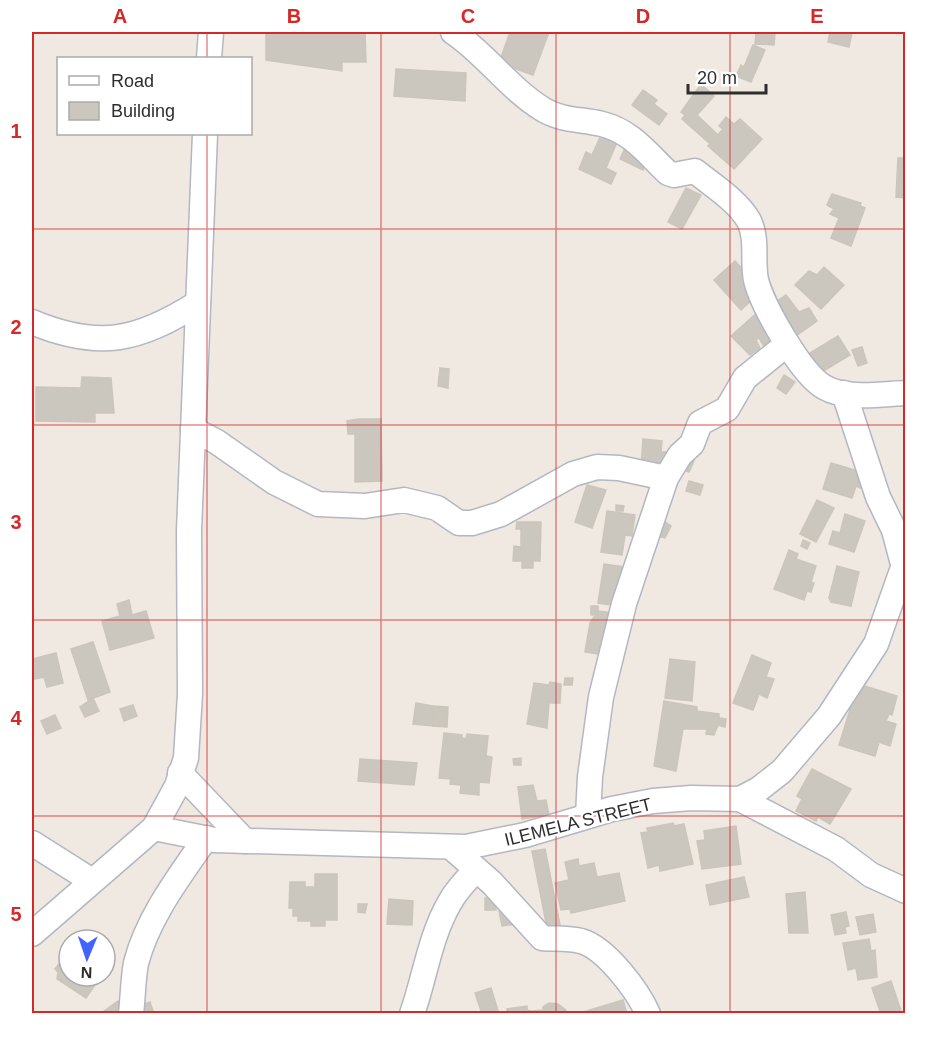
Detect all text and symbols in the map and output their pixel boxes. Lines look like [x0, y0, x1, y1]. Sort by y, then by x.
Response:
text: A [113, 5, 127, 27]
text: B [287, 5, 301, 27]
text: C [461, 5, 475, 27]
text: D [636, 5, 650, 27]
text: E [810, 5, 824, 27]
legend [57, 57, 252, 135]
scale bar [688, 57, 766, 95]
text: 20 m [697, 68, 737, 88]
text: Road [111, 71, 154, 91]
text: Building [111, 101, 175, 121]
text: 1 [10, 120, 22, 142]
text: 2 [10, 316, 22, 338]
text: 3 [10, 511, 22, 533]
text: 4 [10, 707, 22, 729]
street label: ILEMELA STREET [502, 794, 654, 850]
text: 5 [10, 903, 22, 925]
north arrow [57, 928, 117, 988]
text: N [80, 964, 93, 981]

